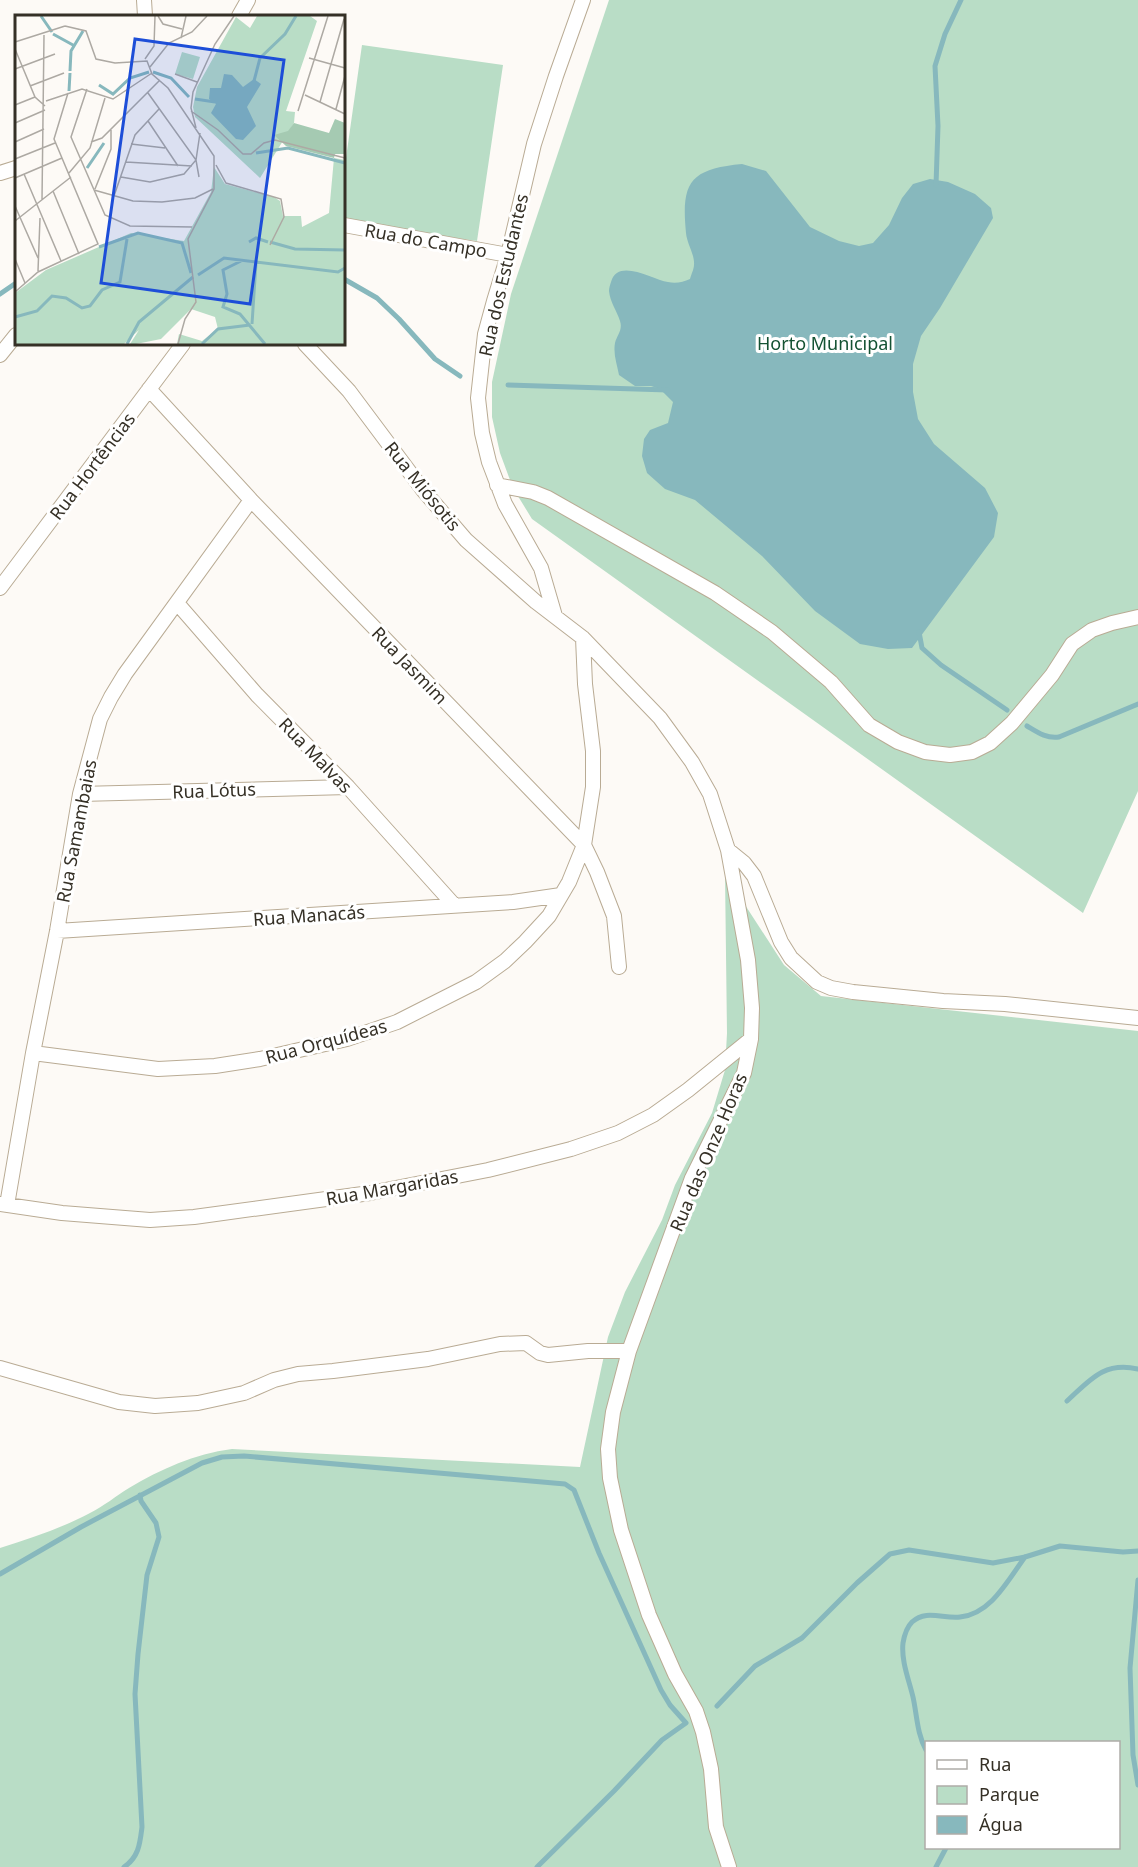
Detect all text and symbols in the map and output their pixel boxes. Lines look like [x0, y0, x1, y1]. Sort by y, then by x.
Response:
inset map [15, 15, 345, 345]
street label: Rua dos Estudantes [473, 191, 533, 359]
street label: Rua do Campo [363, 217, 489, 263]
park label: Horto Municipal [757, 331, 893, 355]
street label: Rua Hortências [44, 407, 140, 525]
street label: Rua Miósotis [380, 436, 466, 536]
street label: Rua Jasmim [367, 621, 453, 709]
street label: Rua Malvas [274, 712, 358, 798]
street label: Rua Samambaias [50, 757, 102, 905]
street label: Rua Lótus [172, 777, 256, 803]
street label: Rua Manacás [252, 899, 366, 931]
street label: Rua Orquídeas [263, 1013, 389, 1069]
street label: Rua das Onze Horas [664, 1069, 752, 1235]
street label: Rua Margaridas [324, 1164, 460, 1210]
legend [925, 1741, 1120, 1849]
text: Rua [979, 1752, 1011, 1776]
text: Parque [979, 1782, 1039, 1806]
text: Água [979, 1812, 1023, 1836]

